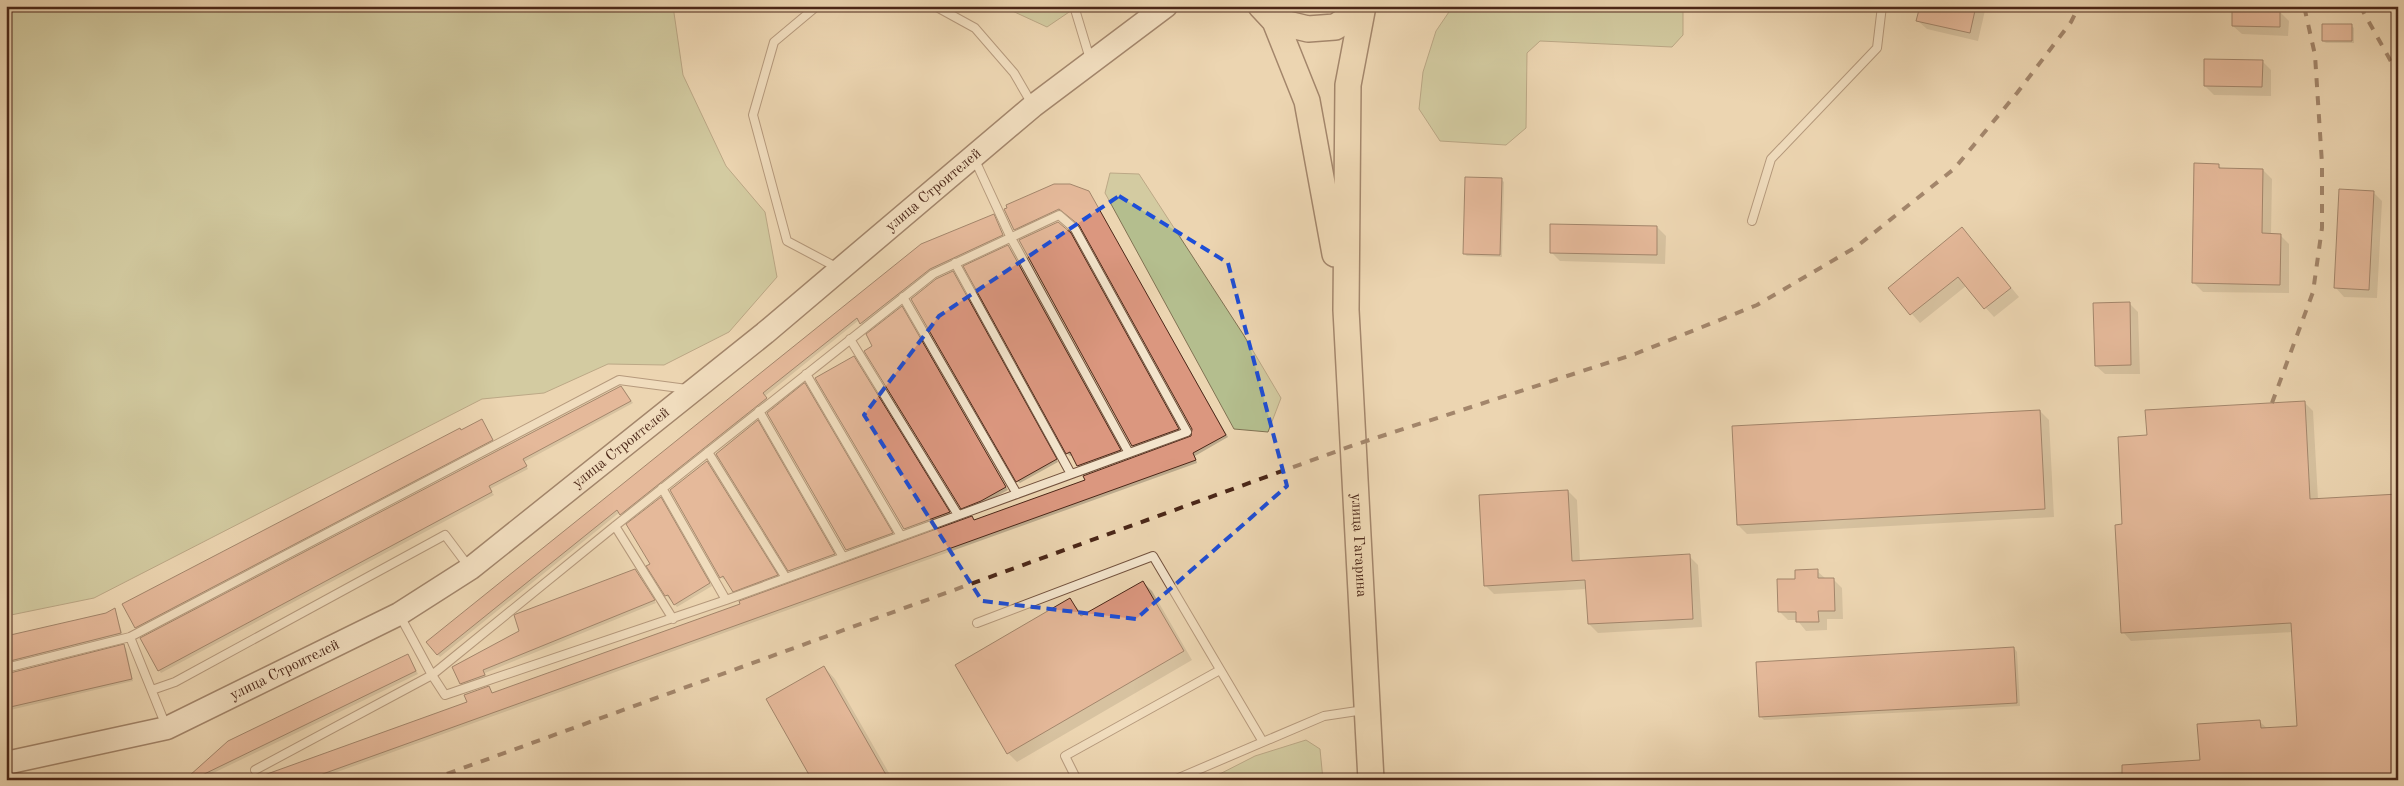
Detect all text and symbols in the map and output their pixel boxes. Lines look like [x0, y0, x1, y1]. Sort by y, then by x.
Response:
street label: улица Строителей [883, 146, 984, 235]
street label: улица Строителей [570, 405, 673, 491]
street label: улица Гагарина [1348, 493, 1369, 598]
street label: улица Строителей [228, 637, 342, 703]

